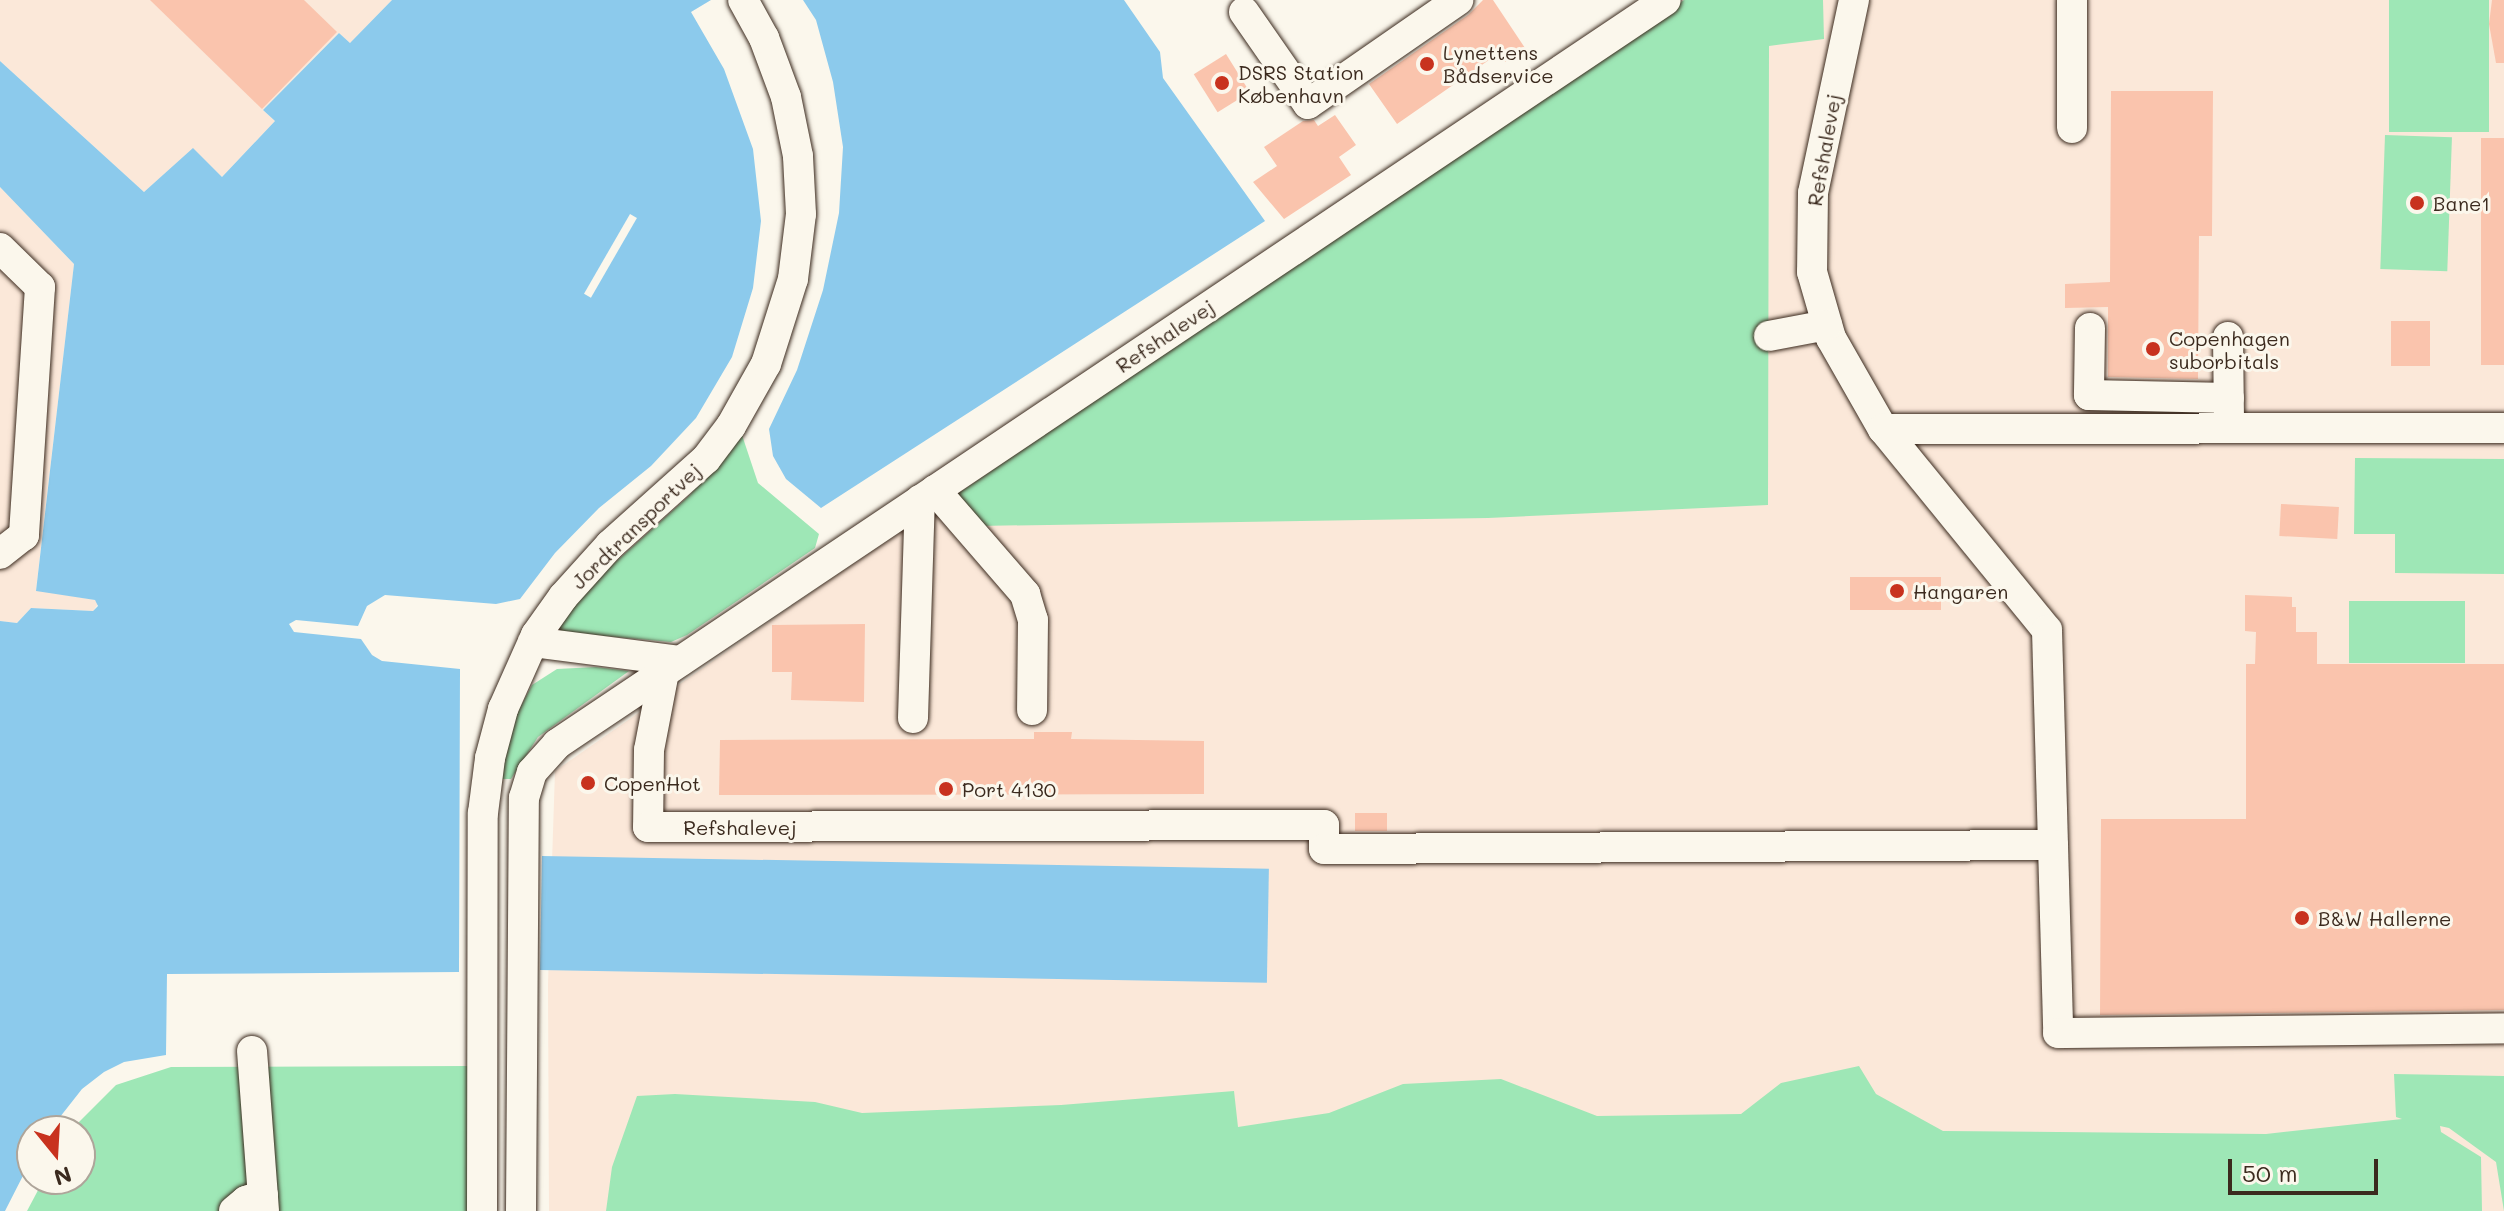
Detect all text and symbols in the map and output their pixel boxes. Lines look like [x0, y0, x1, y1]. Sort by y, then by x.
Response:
place label: Lynettens Bådservice [1443, 40, 1554, 87]
marker: Lynettens Bådservice [1418, 55, 1436, 73]
place label: DSRS Station København [1238, 60, 1364, 107]
marker: DSRS Station København [1213, 74, 1231, 92]
street label: Refshalevej [1802, 92, 1846, 208]
place label: Bane1 [2433, 191, 2490, 215]
marker: Bane1 [2408, 194, 2426, 212]
street label: Refshalevej [1111, 294, 1219, 378]
place label: Copenhagen suborbitals [2169, 326, 2290, 373]
marker: Copenhagen suborbitals [2144, 340, 2162, 358]
street label: Jordtransportvej [566, 458, 706, 594]
place label: Hangaren [1913, 579, 2008, 603]
marker: Hangaren [1888, 582, 1906, 600]
place label: CopenHot [604, 771, 701, 795]
marker: CopenHot [579, 774, 597, 792]
place label: Port 4130 [962, 777, 1056, 801]
marker: Port 4130 [937, 780, 955, 798]
street label: Refshalevej [683, 815, 797, 839]
place label: B&W Hallerne [2318, 906, 2451, 930]
marker: B&W Hallerne [2293, 909, 2311, 927]
north arrow [16, 1115, 96, 1195]
scale bar [2232, 1143, 2382, 1193]
text: 50 m [2242, 1157, 2298, 1188]
text: N [51, 1160, 75, 1193]

